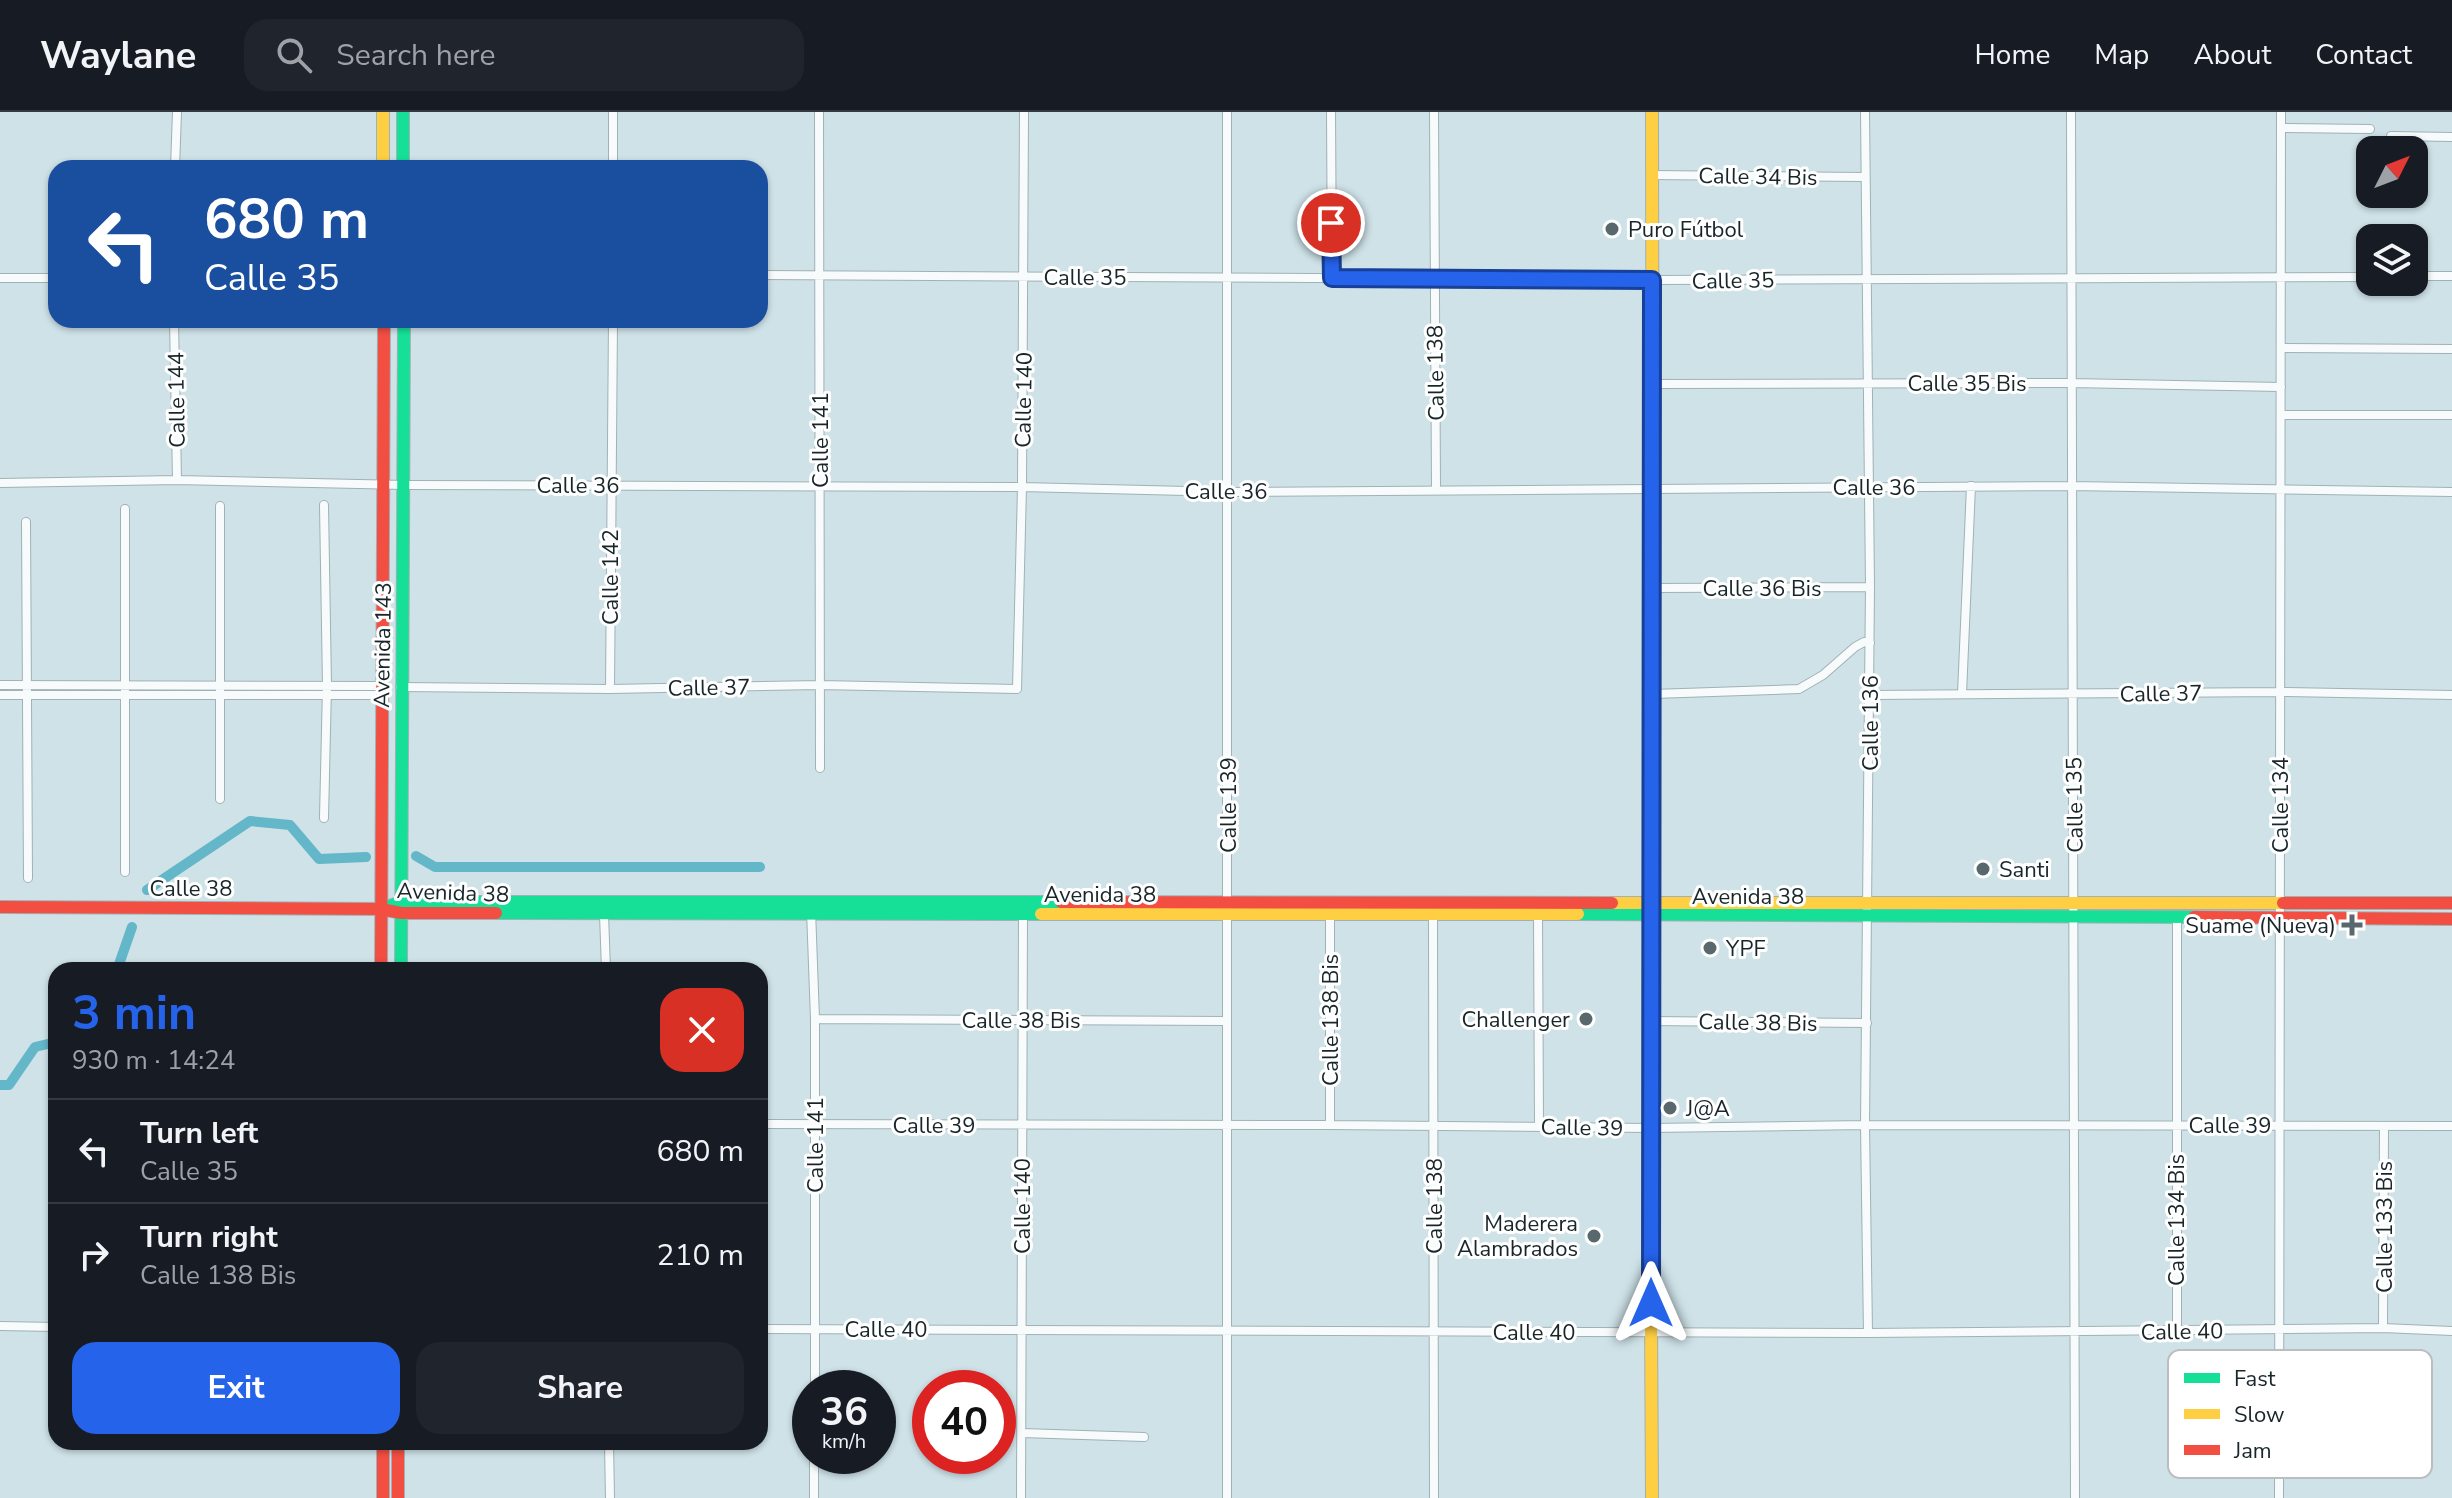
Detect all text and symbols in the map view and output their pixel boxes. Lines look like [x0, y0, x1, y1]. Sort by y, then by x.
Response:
search box [244, 19, 804, 91]
text: Waylane [40, 30, 196, 81]
icon: search [272, 33, 316, 77]
text: Search here [336, 35, 495, 76]
text: Home [1975, 36, 2050, 74]
text: Map [2094, 36, 2149, 74]
text: About [2193, 36, 2271, 74]
text: Contact [2315, 36, 2412, 74]
north arrow [2356, 136, 2428, 208]
map controls [2356, 136, 2428, 296]
street label: Calle 34 Bis [1698, 161, 1818, 193]
text: 680 m [204, 181, 369, 258]
pin [1297, 189, 1365, 257]
icon: left [72, 192, 176, 296]
icon: arrive [1309, 201, 1353, 245]
place label: Puro Fútbol [1628, 215, 1744, 245]
marker: Puro Fútbol [1603, 220, 1621, 238]
button: layers [2356, 224, 2428, 296]
text: Calle 35 [204, 254, 339, 303]
street label: Calle 35 [1044, 263, 1126, 293]
street label: Calle 35 [1691, 265, 1775, 297]
street label: Calle 138 [1420, 325, 1452, 421]
street label: Calle 144 [161, 352, 193, 448]
street label: Calle 140 [1008, 352, 1040, 448]
street label: Calle 35 Bis [1908, 369, 2027, 399]
street label: Calle 141 [806, 392, 836, 488]
street label: Calle 36 [537, 471, 619, 501]
street label: Calle 36 [1833, 473, 1915, 503]
street label: Calle 36 [1185, 477, 1267, 507]
street label: Calle 142 [596, 529, 626, 625]
street label: Calle 36 Bis [1703, 574, 1822, 604]
street label: Avenida 143 [367, 582, 399, 708]
street label: Calle 37 [667, 672, 751, 704]
street label: Calle 136 [1856, 675, 1886, 771]
street label: Calle 37 [2119, 678, 2203, 710]
street label: Calle 139 [1214, 757, 1244, 853]
street label: Calle 135 [2059, 757, 2091, 853]
street label: Calle 134 [2266, 757, 2296, 853]
place label: Santi [1999, 855, 2050, 885]
marker: Santi [1974, 860, 1992, 878]
street label: Calle 38 [150, 874, 232, 904]
street label: Avenida 38 [396, 876, 510, 910]
street label: Avenida 38 [1044, 880, 1156, 910]
street label: Avenida 38 [1692, 882, 1804, 912]
place label: Suame (Nueva) [2185, 911, 2336, 941]
marker: Suame (Nueva) [2343, 916, 2361, 934]
place label: YPF [1725, 934, 1765, 964]
marker: YPF [1701, 939, 1719, 957]
street label: Calle 138 Bis [1316, 954, 1346, 1086]
text: 3 min [72, 980, 196, 1046]
button: close [660, 988, 744, 1072]
place label: Challenger [1461, 1005, 1570, 1035]
street label: Calle 38 Bis [962, 1006, 1081, 1036]
street label: Calle 38 Bis [1698, 1007, 1818, 1039]
marker: Challenger [1577, 1010, 1595, 1028]
text: 930 m · 14:24 [72, 1043, 235, 1078]
place label: J@A [1685, 1094, 1730, 1124]
street label: Calle 141 [801, 1097, 831, 1193]
marker: J@A [1661, 1099, 1679, 1117]
street label: Calle 39 [893, 1111, 975, 1141]
street label: Calle 39 [2189, 1111, 2271, 1141]
street label: Calle 39 [1540, 1112, 1624, 1144]
text: Turn left [140, 1113, 258, 1154]
icon: left [72, 1129, 116, 1173]
text: 680 m [657, 1131, 744, 1172]
text: Calle 35 [140, 1154, 238, 1189]
street label: Calle 134 Bis [2162, 1154, 2192, 1286]
street label: Calle 140 [1008, 1158, 1038, 1254]
street label: Calle 138 [1420, 1158, 1450, 1254]
street label: Calle 133 Bis [2370, 1161, 2400, 1293]
place label: Maderera Alambrados [1457, 1209, 1578, 1264]
text: Turn right [140, 1217, 278, 1258]
marker: Maderera Alambrados [1585, 1227, 1603, 1245]
icon: right [72, 1233, 116, 1277]
text: 210 m [657, 1235, 744, 1276]
text: Calle 138 Bis [140, 1258, 296, 1293]
position arrow [1609, 1261, 1693, 1345]
street label: Calle 40 [845, 1315, 927, 1345]
street label: Calle 40 [2140, 1316, 2224, 1348]
street label: Calle 40 [1493, 1318, 1575, 1348]
button: Exit [72, 1342, 400, 1434]
button: Share [416, 1342, 744, 1434]
legend [2168, 1350, 2432, 1478]
text: Fast [2234, 1364, 2276, 1394]
speed limit sign: 40 [912, 1370, 1016, 1474]
text: 36 [820, 1385, 868, 1439]
text: Slow [2234, 1400, 2285, 1430]
text: km/h [822, 1428, 866, 1455]
text: Jam [2233, 1436, 2272, 1466]

